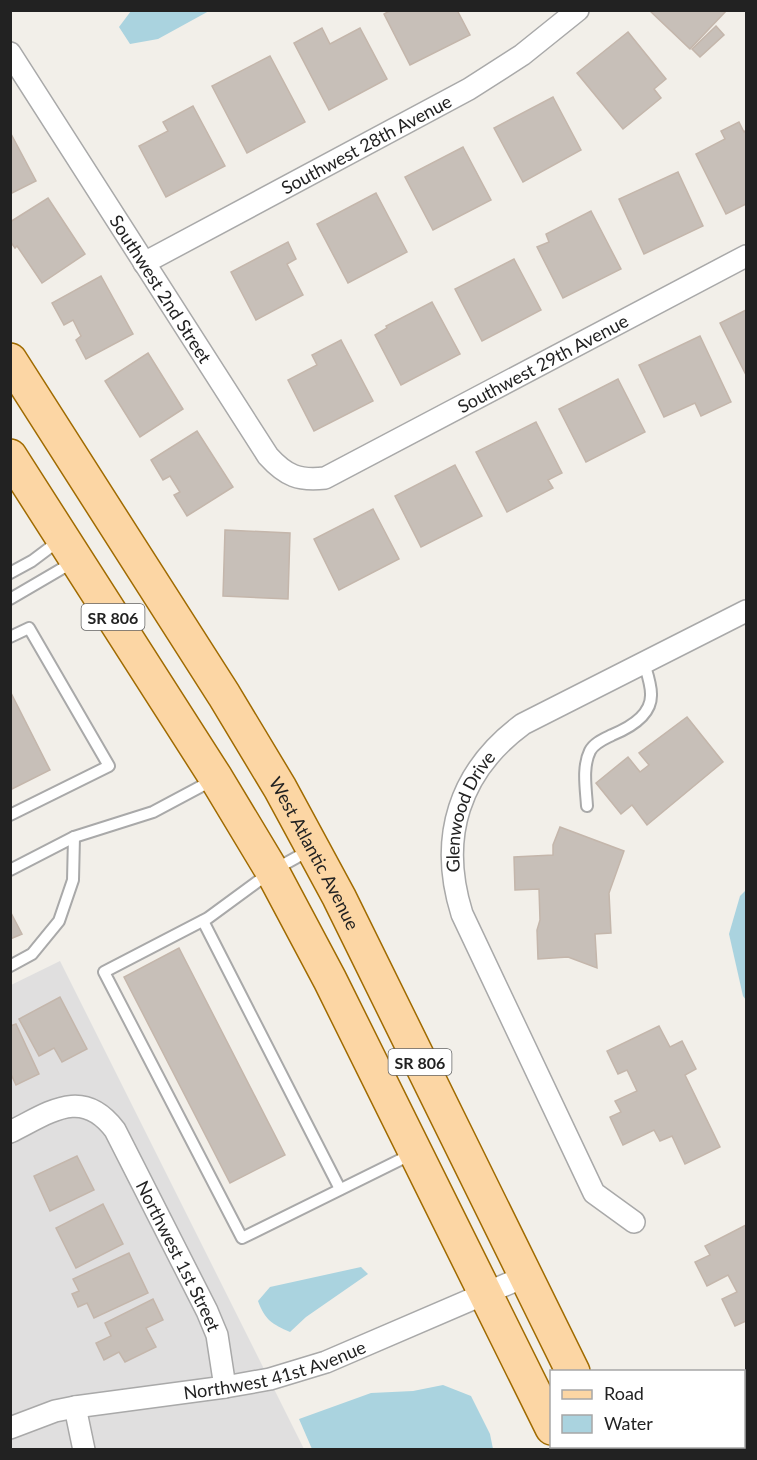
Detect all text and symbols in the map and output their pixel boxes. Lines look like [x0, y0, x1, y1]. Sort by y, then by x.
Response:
street label: Southwest 28th Avenue [277, 90, 455, 199]
street label: Southwest 2nd Street [105, 211, 217, 367]
street label: Southwest 29th Avenue [454, 309, 632, 417]
road number: SR 806 [82, 604, 144, 630]
street label: Glenwood Drive [441, 746, 499, 873]
street label: West Atlantic Avenue [265, 773, 364, 933]
road number: SR 806 [388, 1049, 452, 1075]
street label: Northwest 1st Street [132, 1177, 225, 1335]
street label: Northwest 41st Avenue [182, 1335, 369, 1403]
legend [550, 1370, 745, 1448]
text: Road [604, 1382, 644, 1404]
text: Water [604, 1412, 653, 1434]

